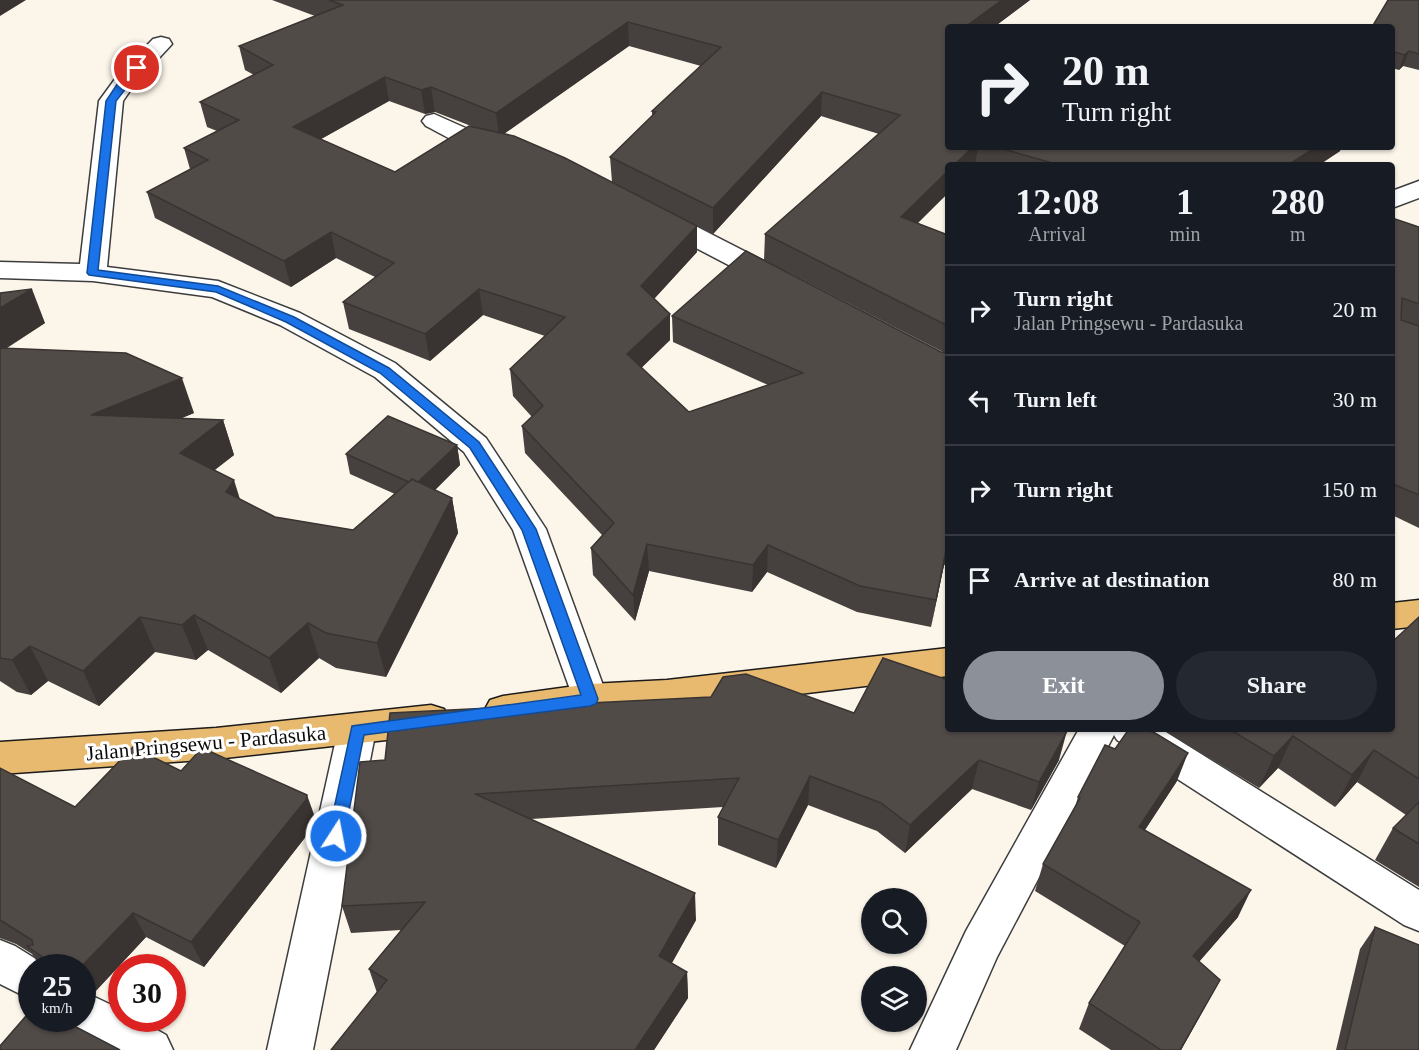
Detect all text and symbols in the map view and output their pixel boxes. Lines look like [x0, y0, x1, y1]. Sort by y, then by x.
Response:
pin [111, 42, 162, 93]
icon: right [963, 48, 1041, 126]
text: 20 m [1062, 48, 1150, 94]
icon: arrive [120, 51, 153, 84]
text: Turn right [1062, 97, 1171, 127]
text: 12:08 [1015, 182, 1099, 222]
text: 1 [1176, 182, 1194, 222]
text: 280 [1271, 182, 1325, 222]
text: Arrival [1028, 223, 1086, 245]
text: min [1169, 223, 1201, 245]
text: m [1290, 223, 1306, 245]
text: Turn right [1014, 286, 1113, 311]
icon: right [963, 294, 996, 327]
text: 20 m [1332, 297, 1377, 322]
text: Jalan Pringsewu - Pardasuka [1014, 312, 1243, 334]
icon: left [963, 384, 996, 417]
text: Turn left [1014, 387, 1097, 412]
text: 30 m [1332, 387, 1377, 412]
icon: right [963, 474, 996, 507]
text: Turn right [1014, 477, 1113, 502]
text: 150 m [1321, 477, 1377, 502]
icon: arrive [963, 564, 996, 597]
text: Arrive at destination [1014, 567, 1210, 592]
text: 80 m [1332, 567, 1377, 592]
button: Exit [963, 651, 1164, 720]
button: Share [1176, 651, 1377, 720]
street label: Jalan Pringsewu - Pardasuka [85, 720, 328, 765]
position arrow [304, 804, 368, 868]
map controls [861, 888, 927, 1032]
button: search [861, 888, 927, 954]
speed limit sign: 30 [108, 954, 186, 1032]
button: layers [861, 966, 927, 1032]
text: 25 [42, 969, 72, 1002]
text: km/h [42, 1000, 72, 1016]

